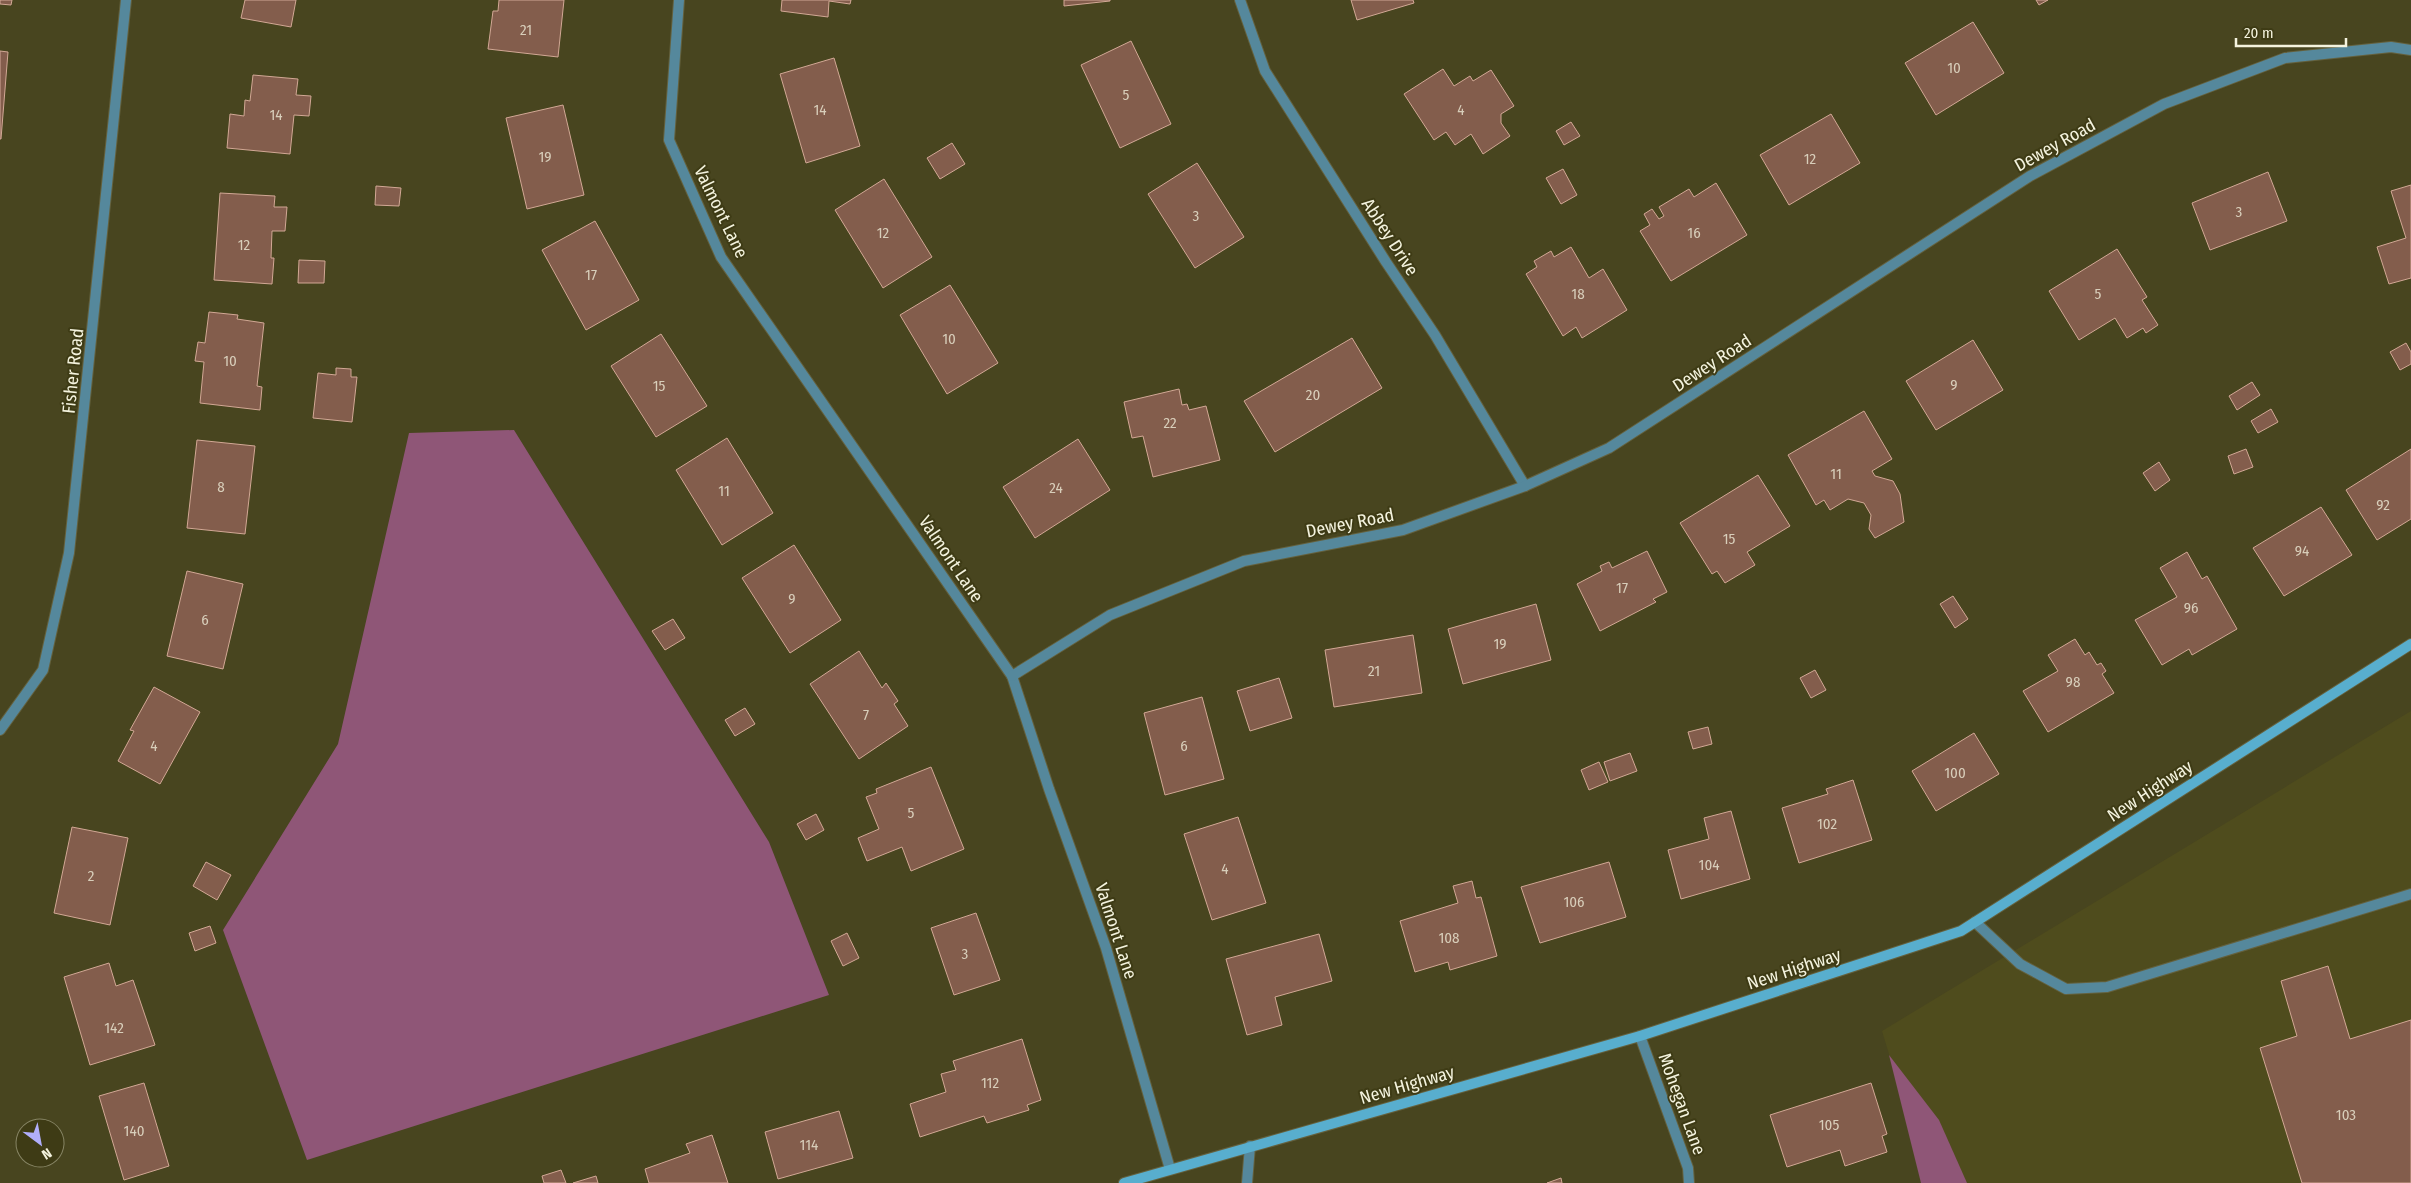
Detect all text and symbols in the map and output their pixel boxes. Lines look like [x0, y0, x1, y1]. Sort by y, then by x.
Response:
scale bar [2236, 15, 2346, 47]
house number: 21 [520, 21, 532, 39]
text: 20 m [2244, 24, 2274, 42]
house number: 10 [1947, 59, 1961, 77]
house number: 5 [1123, 86, 1130, 104]
house number: 14 [813, 101, 827, 119]
house number: 4 [1457, 101, 1465, 119]
house number: 14 [269, 106, 283, 124]
street label: Dewey Road [2011, 114, 2099, 176]
house number: 19 [538, 148, 552, 166]
house number: 12 [1804, 150, 1817, 168]
street label: Valmont Lane [689, 162, 753, 262]
street label: Abbey Drive [1357, 194, 1423, 280]
house number: 3 [2236, 203, 2243, 221]
house number: 3 [1193, 207, 1200, 225]
house number: 12 [877, 224, 890, 242]
house number: 16 [1687, 224, 1701, 242]
house number: 12 [238, 236, 251, 254]
house number: 17 [585, 266, 597, 284]
house number: 18 [1571, 285, 1585, 303]
house number: 5 [2095, 285, 2102, 303]
street label: Fisher Road [58, 327, 88, 415]
street label: Dewey Road [1668, 329, 1756, 397]
house number: 10 [942, 330, 956, 348]
house number: 10 [223, 352, 237, 370]
house number: 9 [1950, 376, 1958, 394]
house number: 15 [653, 377, 665, 395]
house number: 20 [1306, 386, 1320, 404]
house number: 22 [1163, 414, 1177, 432]
house number: 11 [1830, 465, 1842, 483]
house number: 8 [217, 478, 225, 496]
house number: 24 [1049, 479, 1063, 497]
house number: 11 [718, 482, 730, 500]
house number: 92 [2376, 496, 2390, 514]
street label: Dewey Road [1304, 504, 1396, 542]
street label: Valmont Lane [914, 511, 988, 607]
house number: 15 [1723, 530, 1735, 548]
house number: 94 [2295, 542, 2309, 560]
house number: 17 [1616, 579, 1628, 597]
house number: 9 [788, 590, 796, 608]
house number: 96 [2184, 599, 2198, 617]
house number: 6 [201, 611, 209, 629]
house number: 19 [1493, 635, 1507, 653]
house number: 21 [1368, 662, 1380, 680]
house number: 98 [2066, 673, 2080, 691]
house number: 7 [863, 706, 869, 724]
house number: 4 [150, 737, 158, 755]
house number: 6 [1180, 737, 1188, 755]
street label: New Highway [2103, 755, 2197, 827]
house number: 100 [1944, 764, 1966, 782]
house number: 5 [908, 804, 915, 822]
house number: 102 [1817, 815, 1837, 833]
house number: 104 [1699, 856, 1719, 874]
house number: 4 [1221, 860, 1229, 878]
house number: 2 [88, 867, 95, 885]
street label: Valmont Lane [1090, 880, 1142, 982]
house number: 106 [1563, 893, 1585, 911]
house number: 108 [1438, 929, 1460, 947]
street label: New Highway [1744, 943, 1844, 995]
house number: 3 [962, 945, 969, 963]
house number: 142 [104, 1019, 124, 1037]
street label: Mohegan Lane [1653, 1050, 1711, 1158]
street label: New Highway [1357, 1061, 1457, 1109]
house number: 112 [981, 1074, 999, 1092]
house number: 103 [2336, 1106, 2356, 1124]
house number: 105 [1819, 1116, 1839, 1134]
north arrow [15, 1118, 65, 1168]
house number: 140 [124, 1122, 144, 1140]
house number: 114 [800, 1136, 818, 1154]
text: N [39, 1144, 55, 1163]

